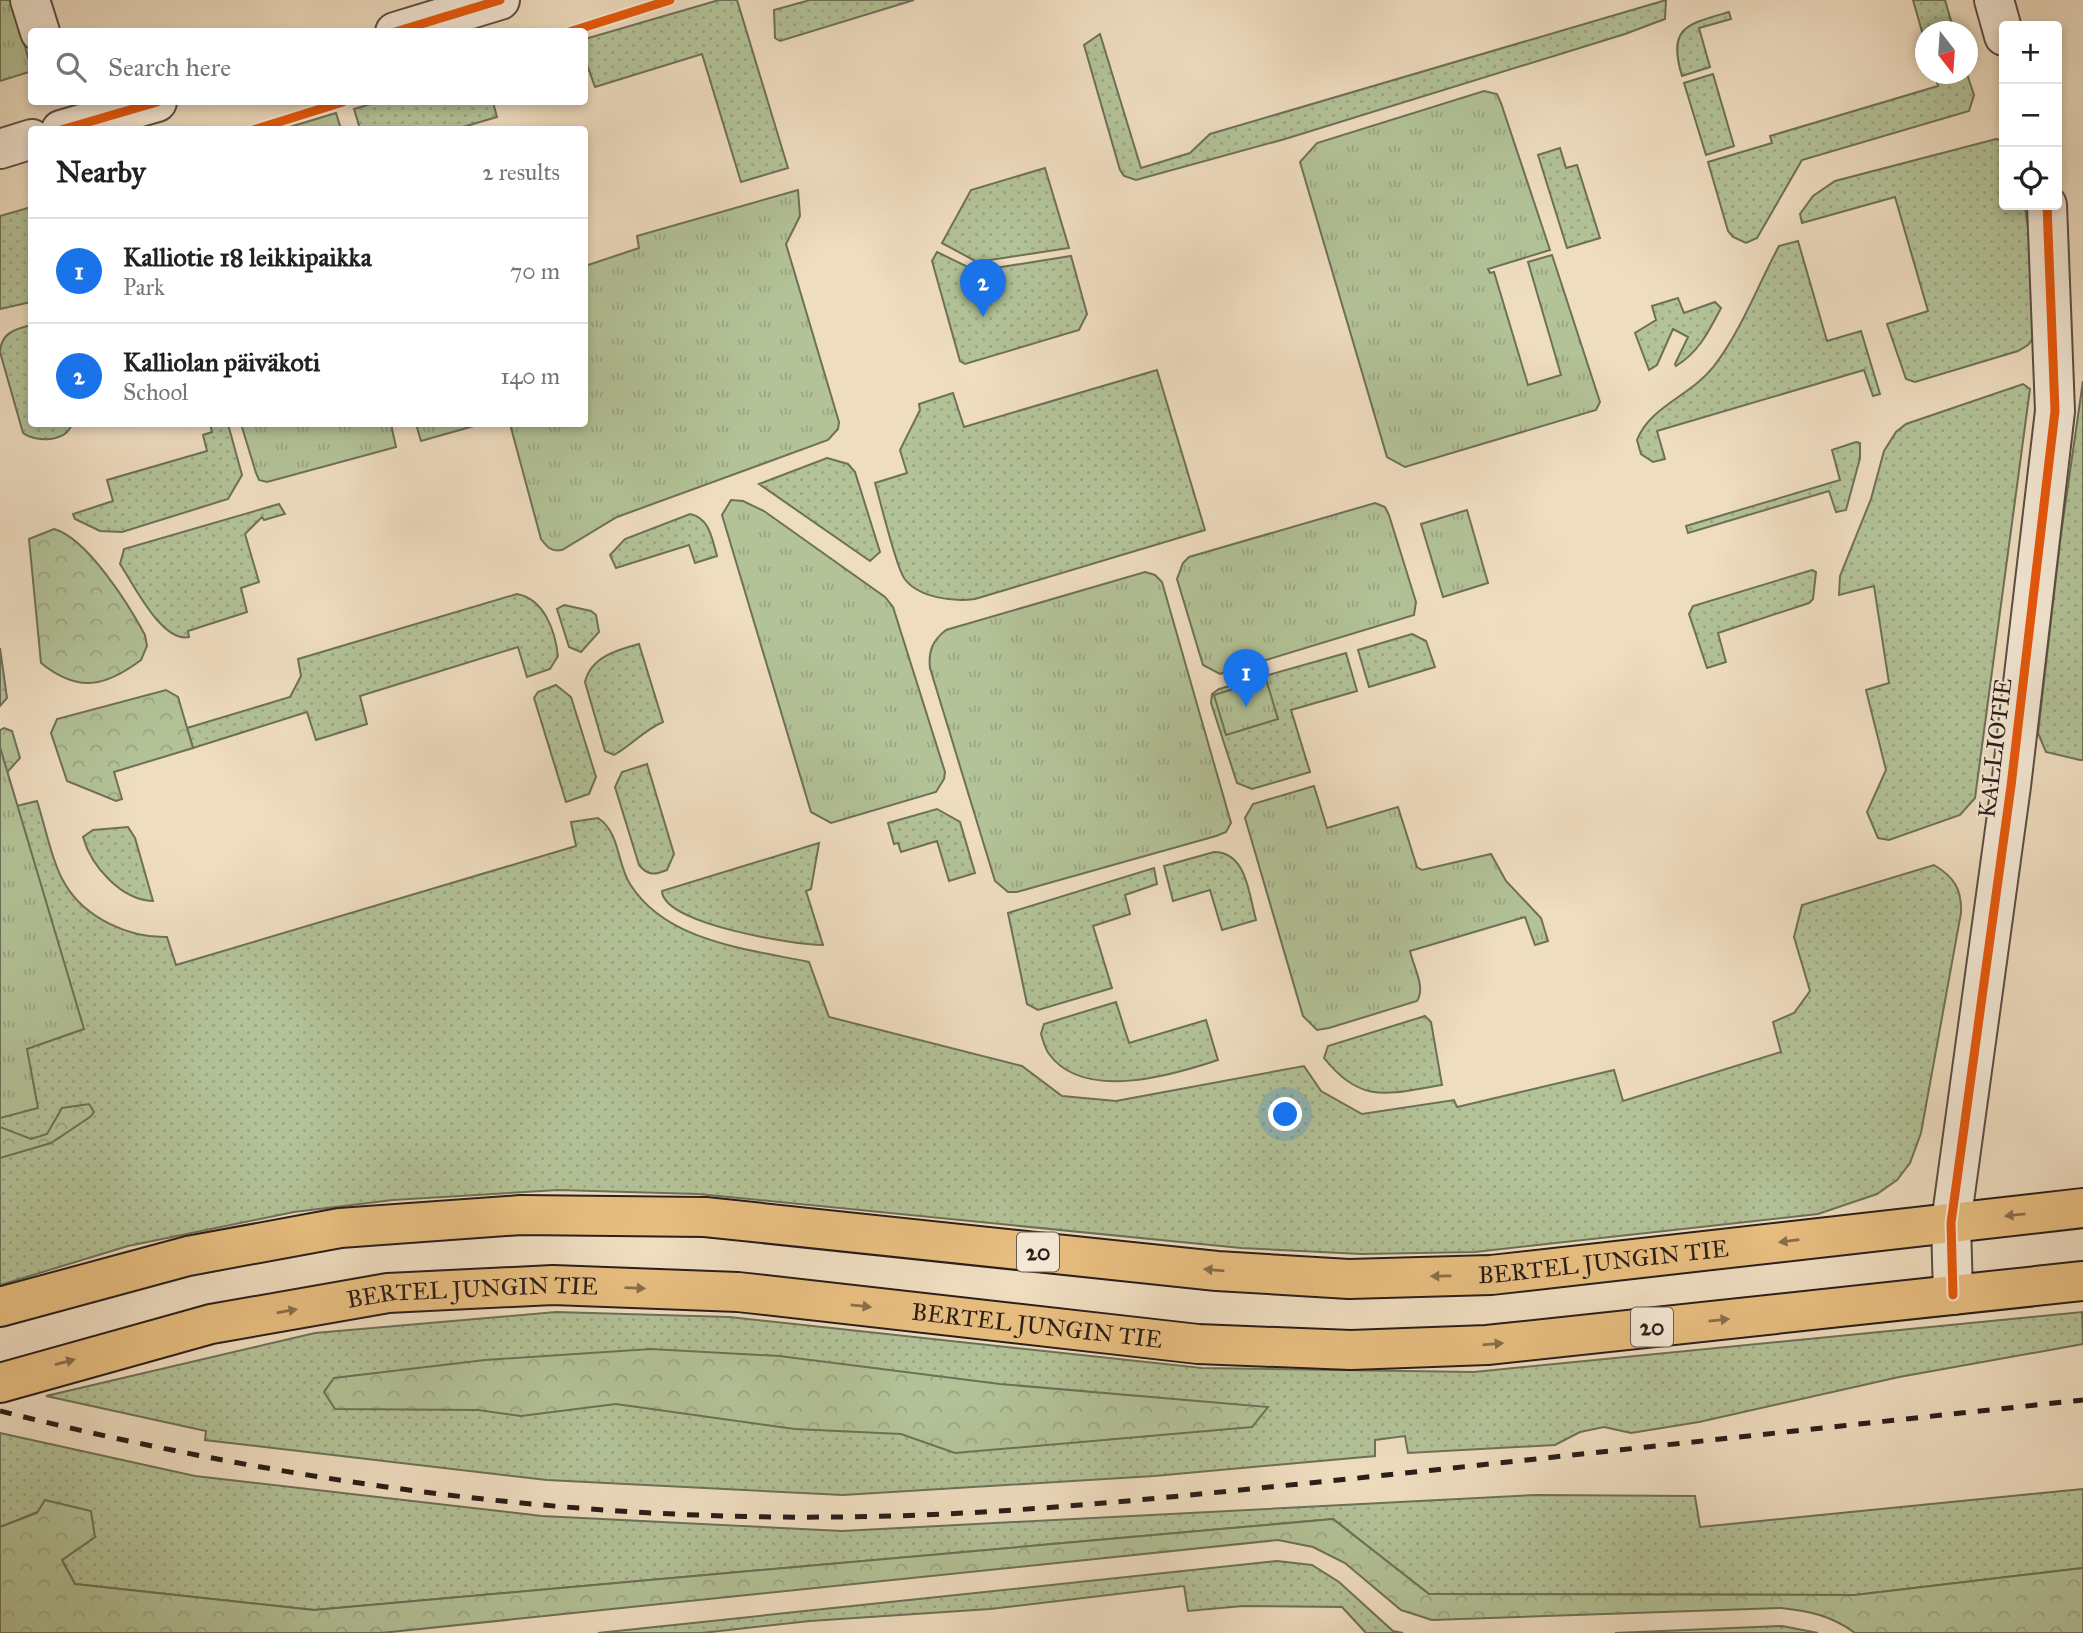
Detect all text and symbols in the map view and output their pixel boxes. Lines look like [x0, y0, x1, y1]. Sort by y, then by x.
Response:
north arrow [1915, 21, 1978, 84]
map controls [1999, 21, 2062, 210]
button: + [1999, 21, 2062, 84]
search box [28, 28, 588, 105]
icon: search [52, 48, 90, 86]
text: Search here [108, 51, 231, 83]
button: − [1999, 84, 2062, 147]
button: locate [1999, 147, 2062, 210]
text: Nearby [56, 154, 146, 190]
text: 2 results [482, 158, 560, 186]
text: Kalliotie 18 leikkipaikka [123, 241, 372, 273]
text: 1 [74, 257, 84, 285]
text: 70 m [510, 257, 560, 285]
pin: 2 [960, 259, 1006, 317]
text: Park [123, 273, 165, 301]
text: Kalliolan päiväkoti [123, 346, 320, 378]
text: 2 [73, 362, 85, 390]
text: 140 m [500, 362, 560, 390]
text: School [123, 378, 188, 406]
pin: 1 [1223, 649, 1269, 707]
street label: KALLIOTIE [1972, 676, 2018, 820]
your location [1268, 1097, 1302, 1131]
one-way arrow [2004, 1210, 2026, 1221]
road number: 20 [1017, 1232, 1059, 1272]
street label: BERTEL JUNGIN TIE [1478, 1233, 1730, 1290]
one-way arrow [1778, 1236, 1800, 1247]
one-way arrow [1203, 1264, 1225, 1275]
street label: BERTEL JUNGIN TIE [344, 1270, 599, 1315]
one-way arrow [1430, 1271, 1452, 1282]
one-way arrow [624, 1282, 646, 1293]
street label: BERTEL JUNGIN TIE [910, 1297, 1164, 1355]
one-way arrow [851, 1301, 873, 1312]
one-way arrow [276, 1305, 298, 1316]
road number: 20 [1631, 1308, 1673, 1346]
one-way arrow [1708, 1315, 1730, 1326]
one-way arrow [1482, 1338, 1504, 1349]
one-way arrow [55, 1357, 76, 1367]

